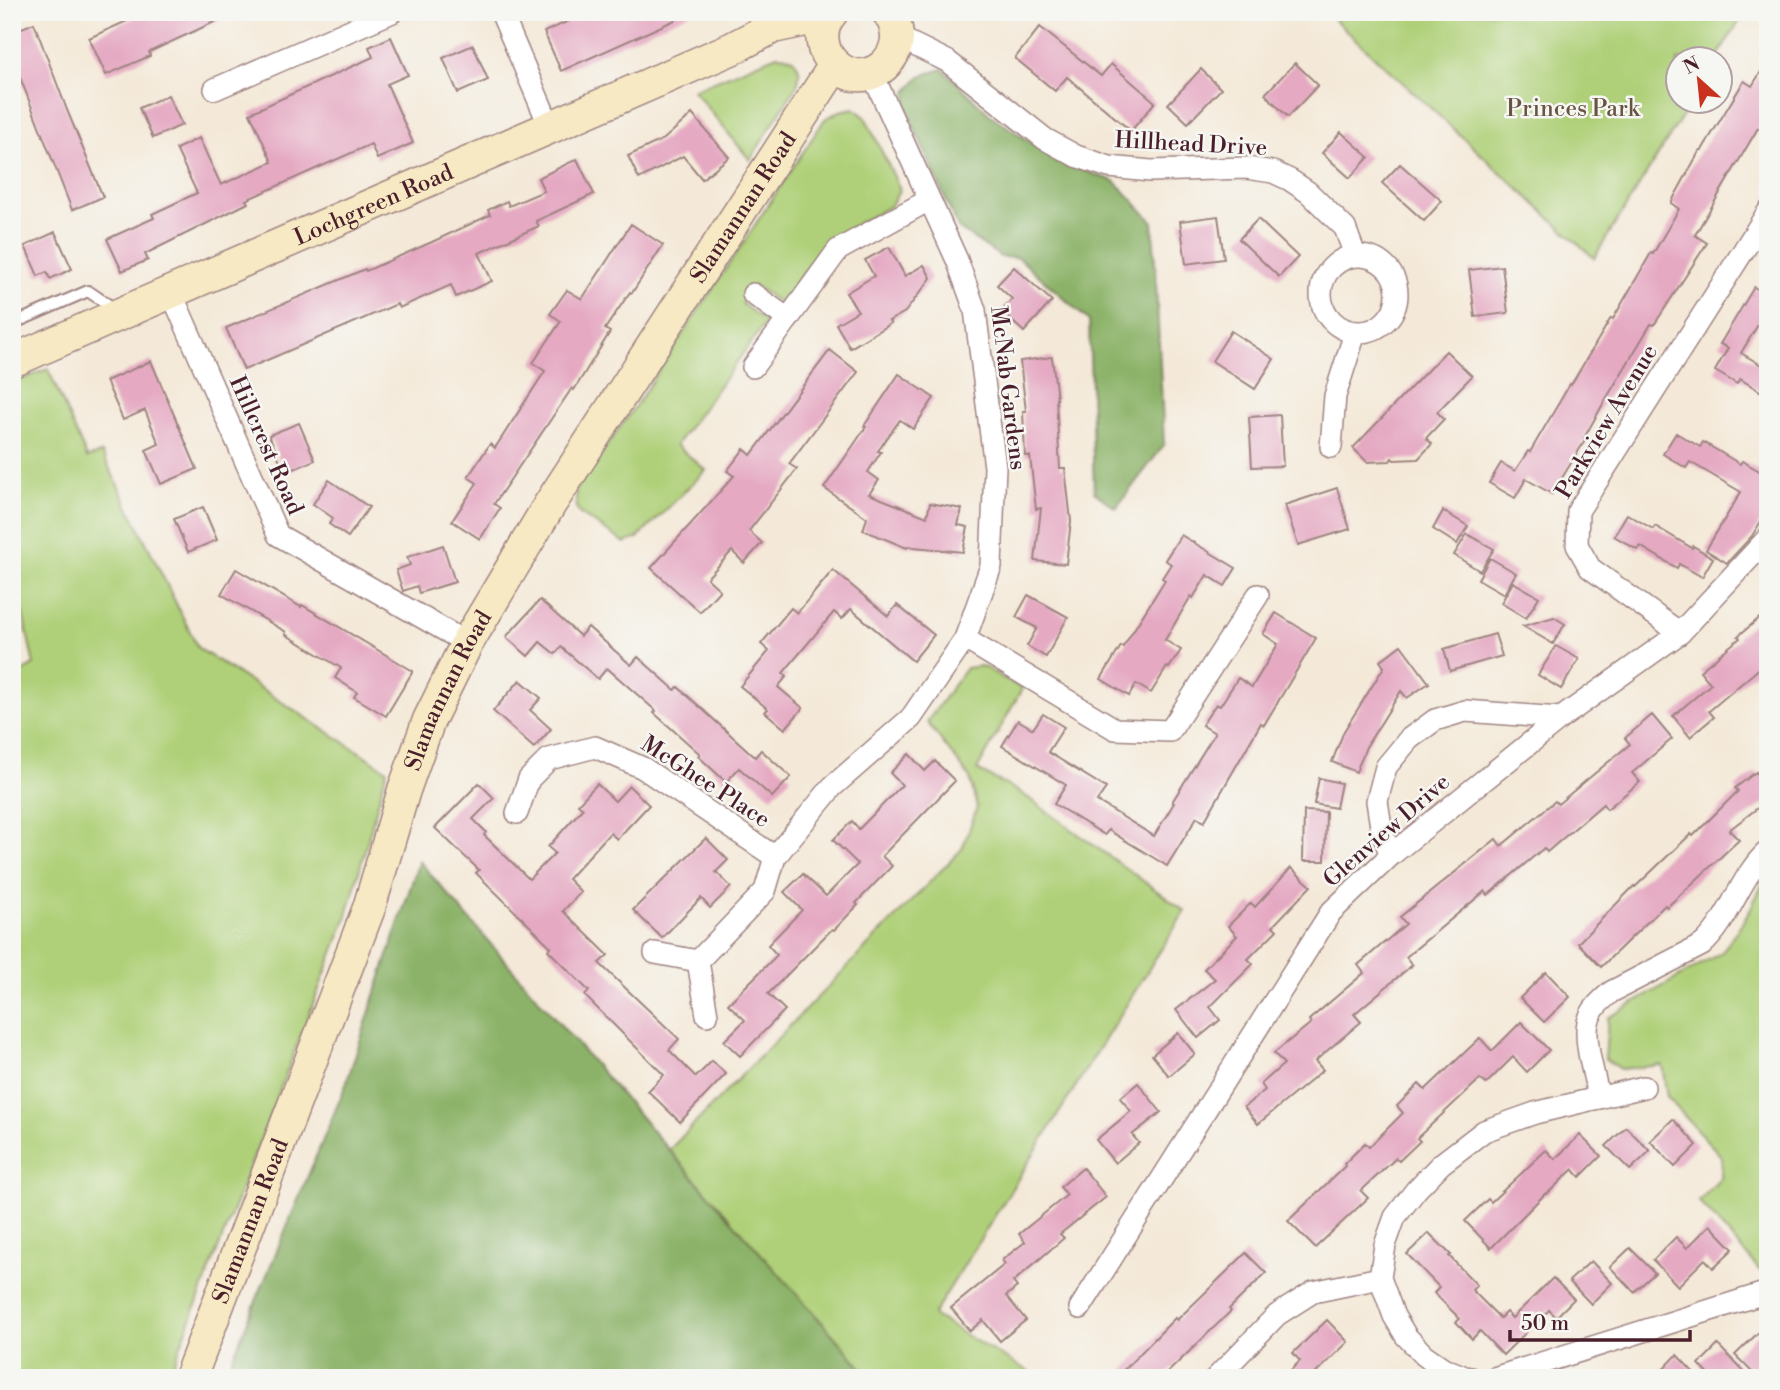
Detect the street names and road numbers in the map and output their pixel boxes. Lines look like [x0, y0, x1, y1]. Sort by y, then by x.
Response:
street label: Hillhead Drive [1114, 126, 1268, 162]
street label: Slamannan Road [684, 127, 803, 288]
street label: Lochgreen Road [290, 158, 458, 252]
street label: McNab Gardens [984, 305, 1032, 472]
street label: Parkview Avenue [1550, 339, 1664, 504]
street label: Hillcrest Road [223, 372, 309, 519]
street label: Slamannan Road [399, 605, 498, 775]
street label: McGhee Place [636, 730, 775, 834]
street label: Glenview Drive [1318, 768, 1456, 893]
street label: Slamannan Road [207, 1135, 295, 1308]

